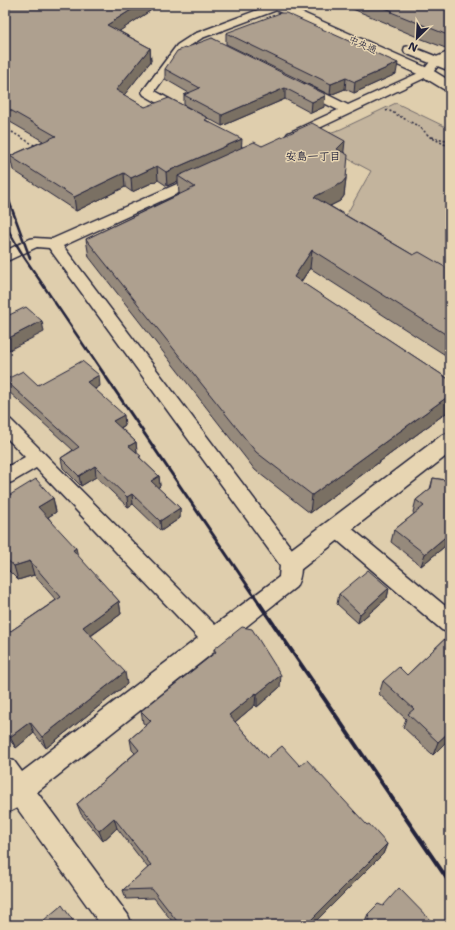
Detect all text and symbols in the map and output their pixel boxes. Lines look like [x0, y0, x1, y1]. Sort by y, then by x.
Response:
north arrow [397, 18, 437, 58]
street label: 中央通 [346, 32, 379, 56]
text: N [406, 38, 420, 55]
district label: 安島一丁目 [286, 149, 341, 164]

